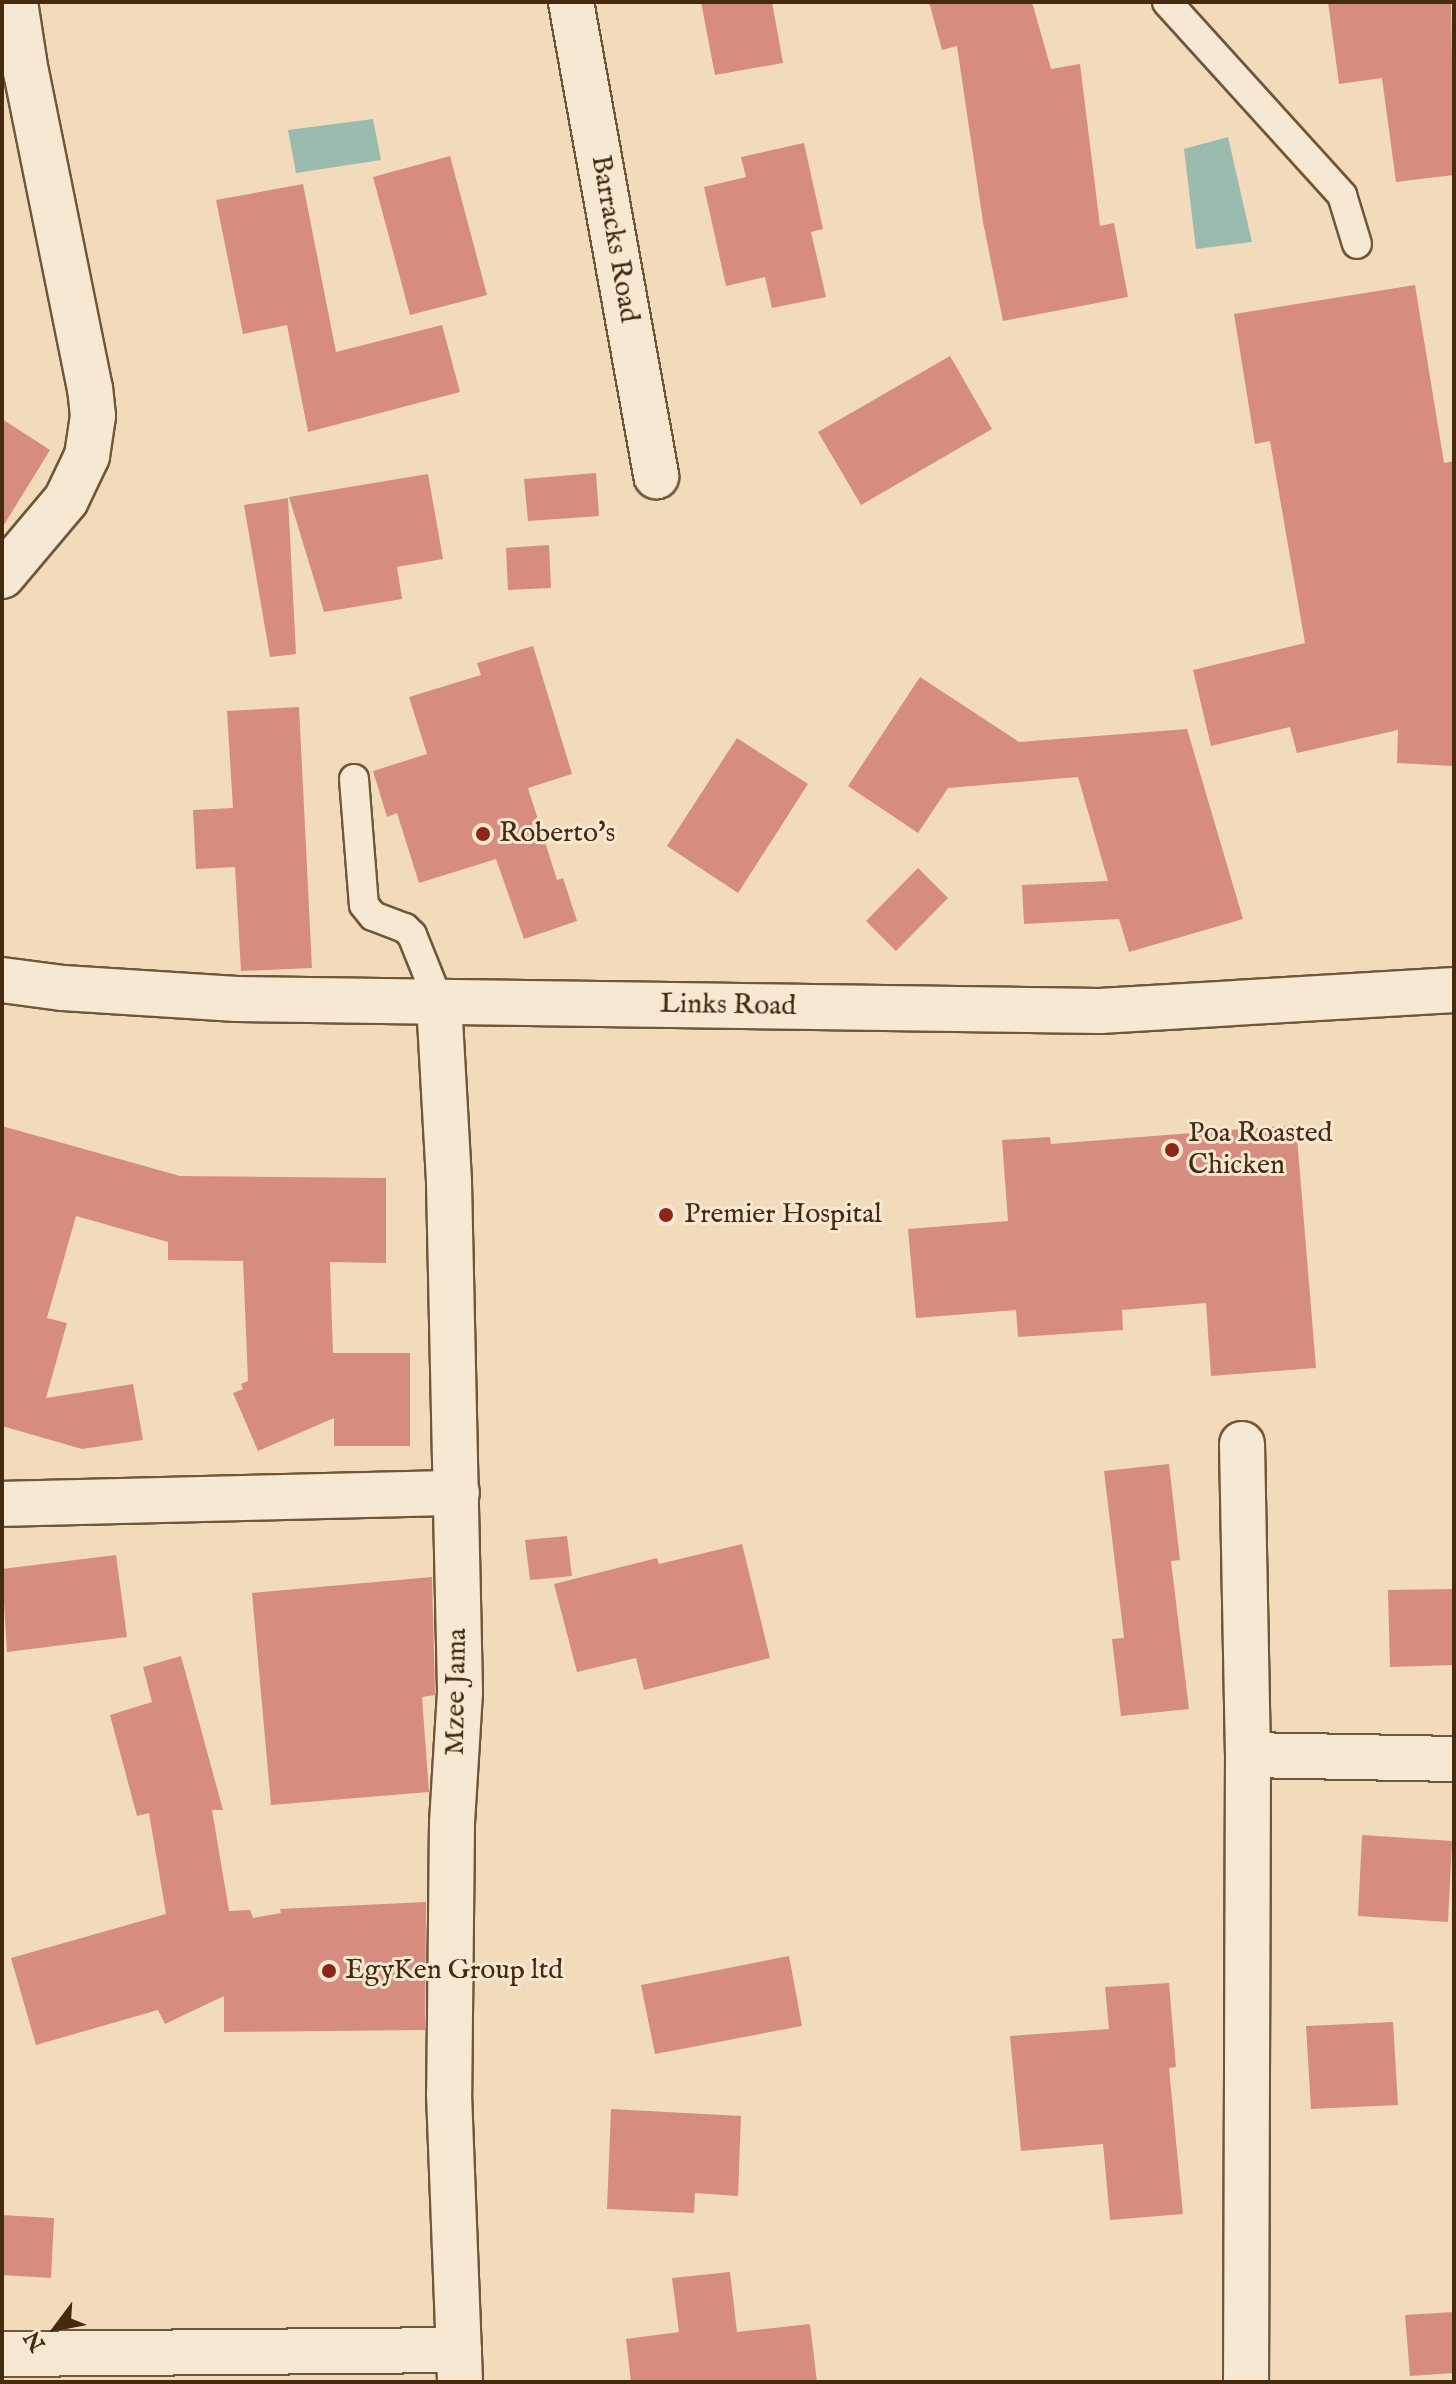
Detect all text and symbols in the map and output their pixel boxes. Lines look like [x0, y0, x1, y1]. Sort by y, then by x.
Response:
street label: Barracks Road [583, 153, 645, 325]
place label: Roberto's [499, 817, 615, 851]
marker: Roberto's [474, 825, 492, 843]
street label: Links Road [659, 988, 797, 1024]
place label: Poa Roasted Chicken [1188, 1117, 1333, 1183]
marker: Poa Roasted Chicken [1163, 1141, 1181, 1159]
place label: Premier Hospital [684, 1198, 882, 1232]
marker: Premier Hospital [655, 1204, 677, 1226]
street label: Mzee Jama [439, 1628, 475, 1756]
place label: EgyKen Group ltd [345, 1954, 563, 1988]
marker: EgyKen Group ltd [320, 1962, 338, 1980]
north arrow [16, 2288, 96, 2368]
text: N [19, 2325, 53, 2356]

